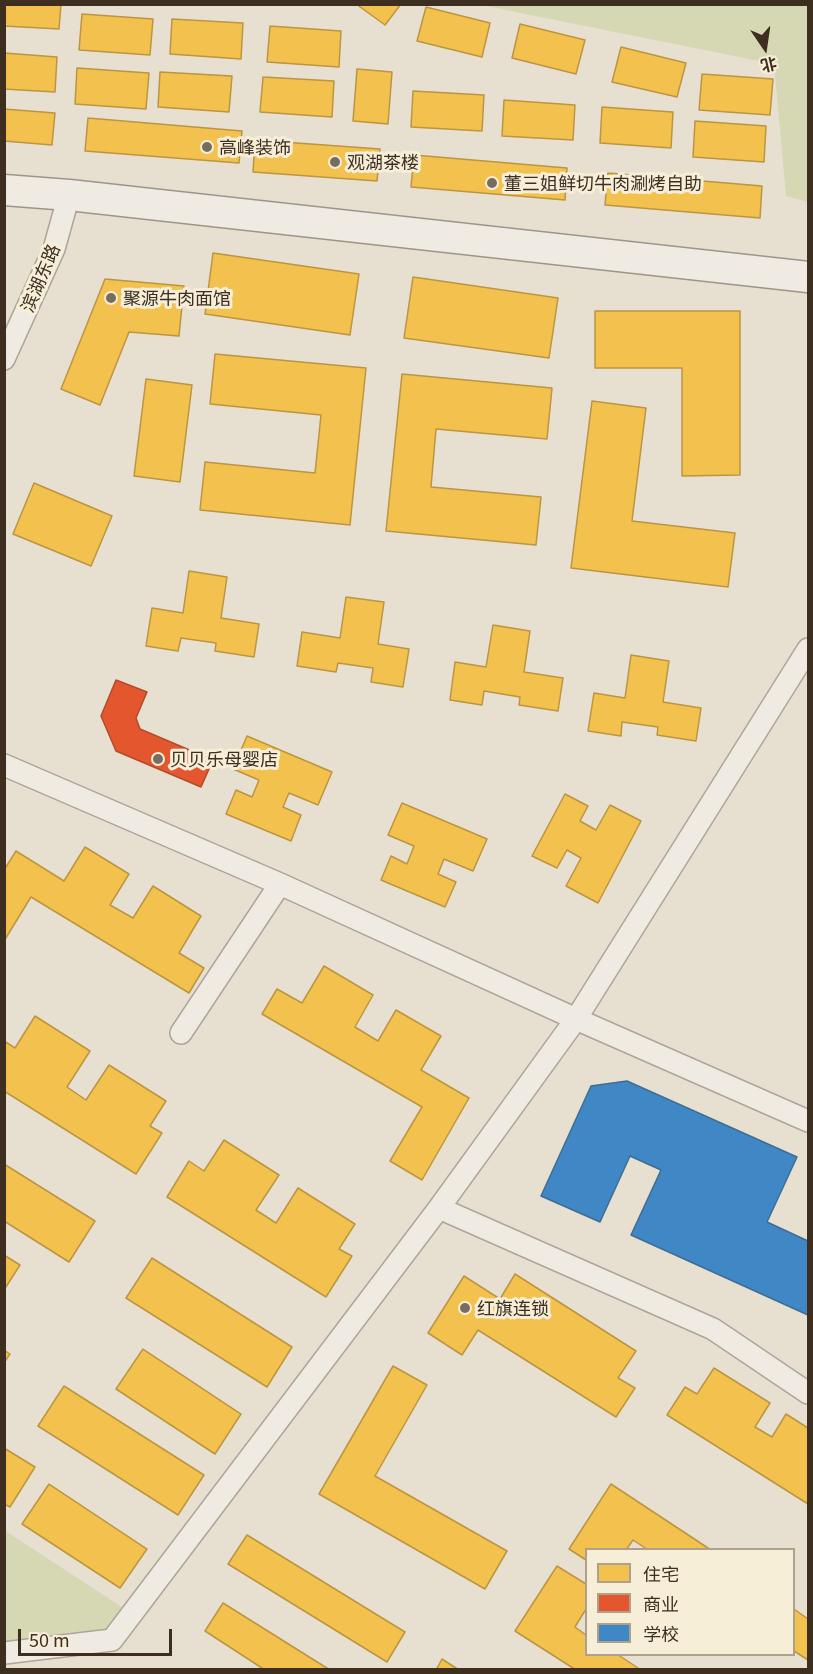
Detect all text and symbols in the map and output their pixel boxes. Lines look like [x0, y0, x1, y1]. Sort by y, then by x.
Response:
north arrow [735, 18, 795, 78]
text: 北 [759, 52, 780, 79]
place label: 高峰装饰 [219, 136, 291, 158]
marker: 高峰装饰 [200, 140, 214, 154]
place label: 观湖茶楼 [347, 151, 419, 173]
marker: 观湖茶楼 [328, 155, 342, 169]
place label: 董三姐鲜切牛肉涮烤自助 [504, 172, 702, 194]
marker: 董三姐鲜切牛肉涮烤自助 [485, 176, 499, 190]
street label: 滨湖东路 [16, 241, 64, 315]
place label: 聚源牛肉面馆 [123, 287, 231, 309]
marker: 聚源牛肉面馆 [104, 291, 118, 305]
place label: 贝贝乐母婴店 [170, 748, 278, 770]
marker: 贝贝乐母婴店 [151, 752, 165, 766]
place label: 红旗连锁 [477, 1297, 549, 1319]
marker: 红旗连锁 [458, 1301, 472, 1315]
legend [585, 1548, 795, 1656]
text: 住宅 [643, 1560, 679, 1586]
text: 商业 [643, 1590, 679, 1616]
scale bar [21, 1617, 176, 1655]
text: 学校 [643, 1620, 679, 1646]
text: 50 m [29, 1626, 70, 1652]

